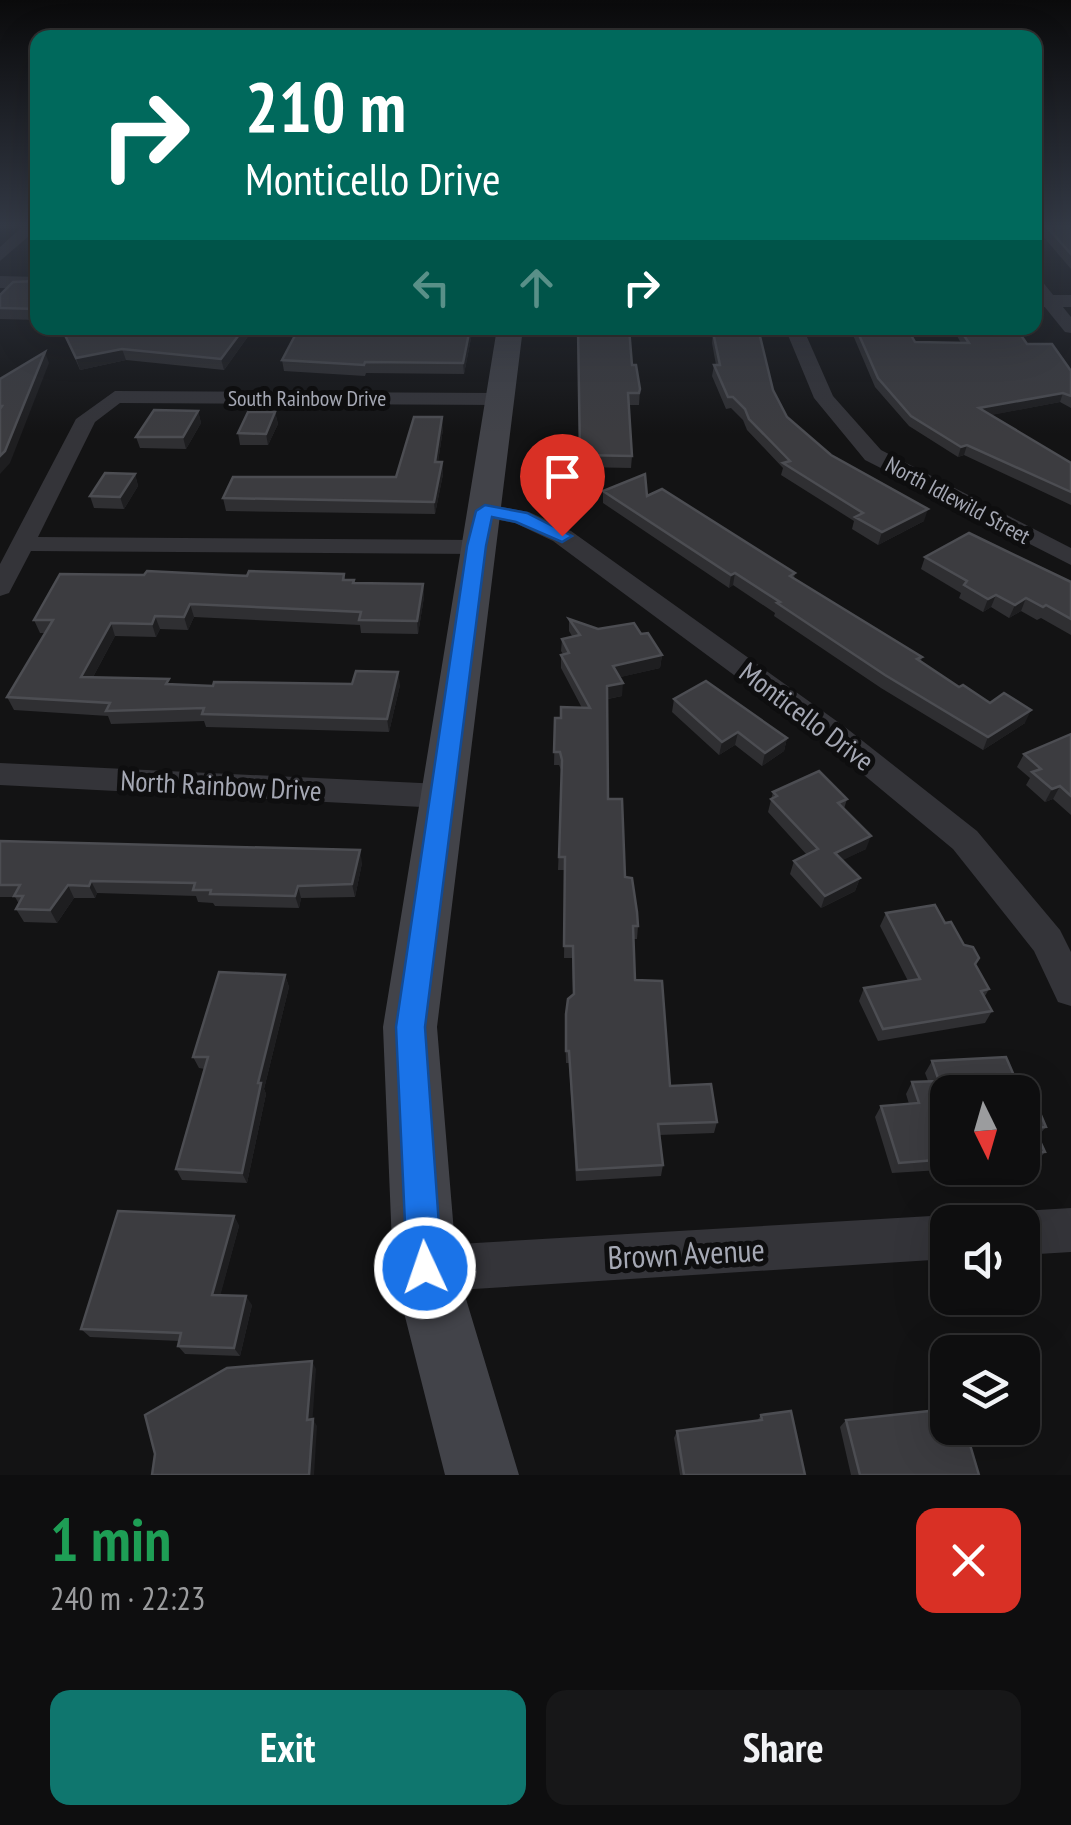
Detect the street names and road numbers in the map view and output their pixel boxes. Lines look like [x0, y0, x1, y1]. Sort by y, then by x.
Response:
street label: South Rainbow Drive [228, 384, 386, 412]
street label: North Idlewild Street [881, 450, 1035, 550]
street label: Monticello Drive [732, 653, 882, 779]
street label: North Rainbow Drive [120, 761, 322, 809]
street label: Brown Avenue [606, 1228, 766, 1278]

